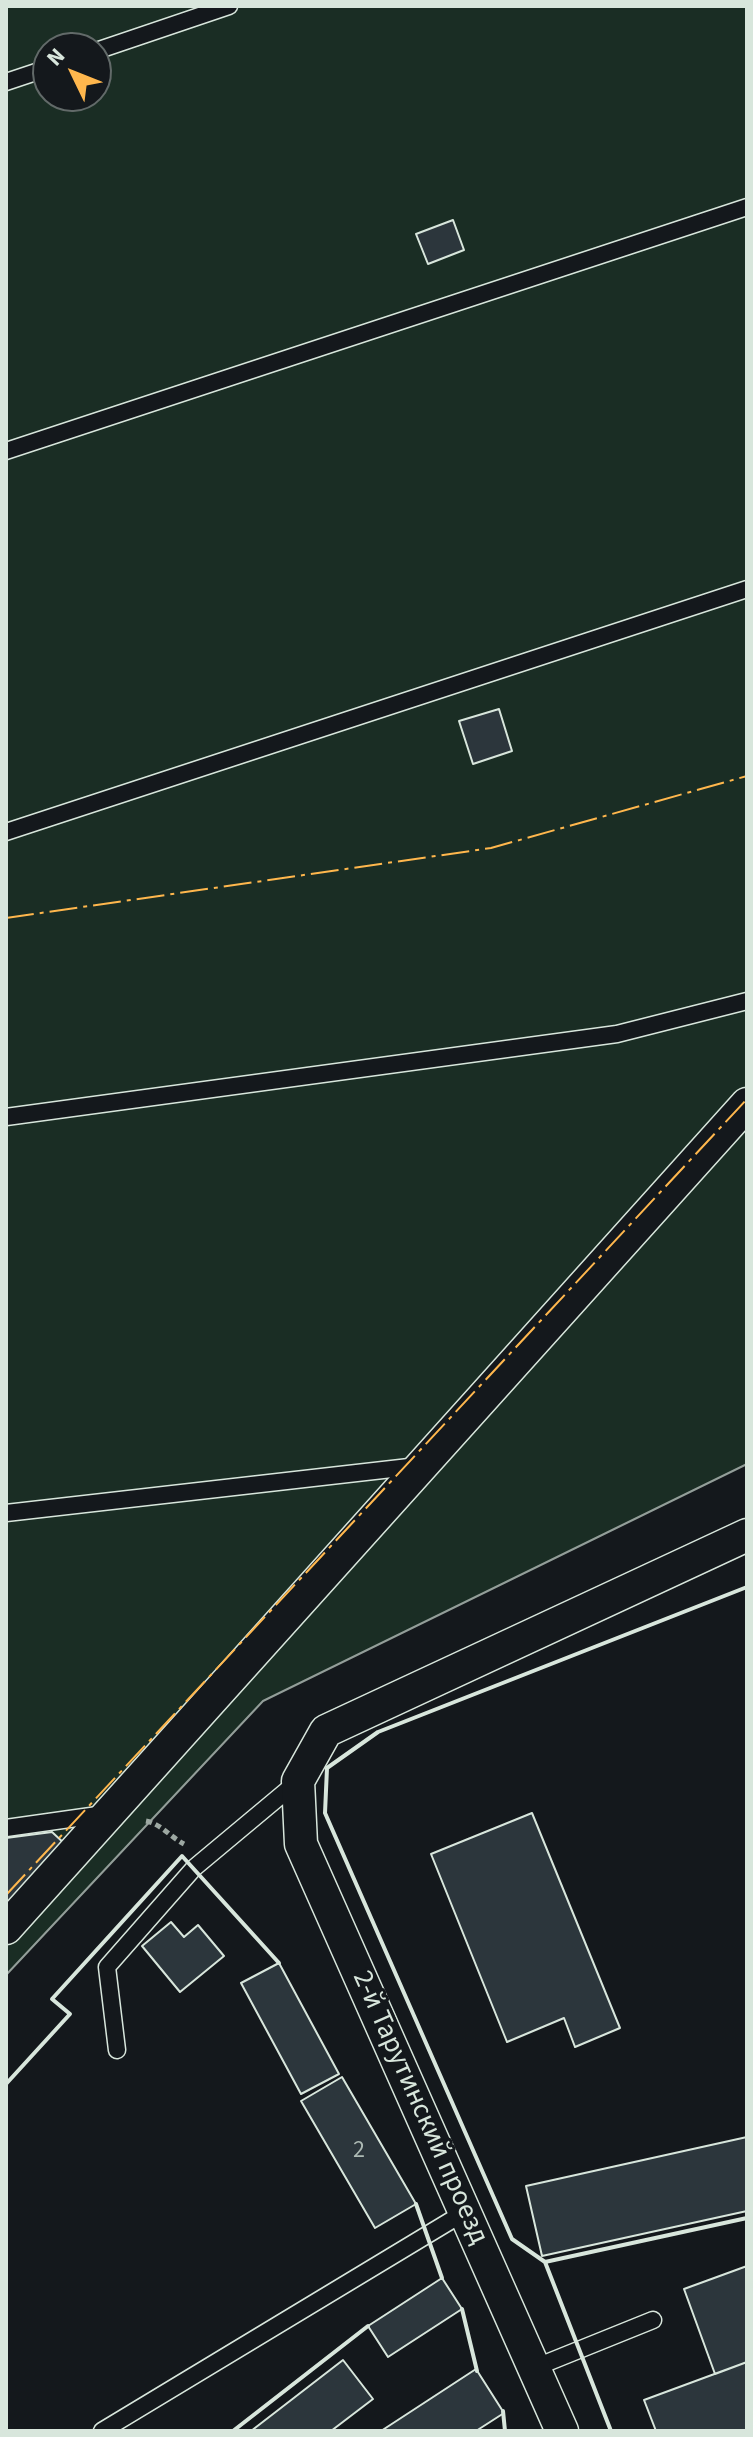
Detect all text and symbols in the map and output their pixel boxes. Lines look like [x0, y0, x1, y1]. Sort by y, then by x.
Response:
north arrow [32, 32, 112, 112]
text: N [39, 41, 73, 73]
street label: 2-й Тарутинский проезд [344, 1966, 494, 2250]
house number: 2 [353, 2138, 365, 2166]

